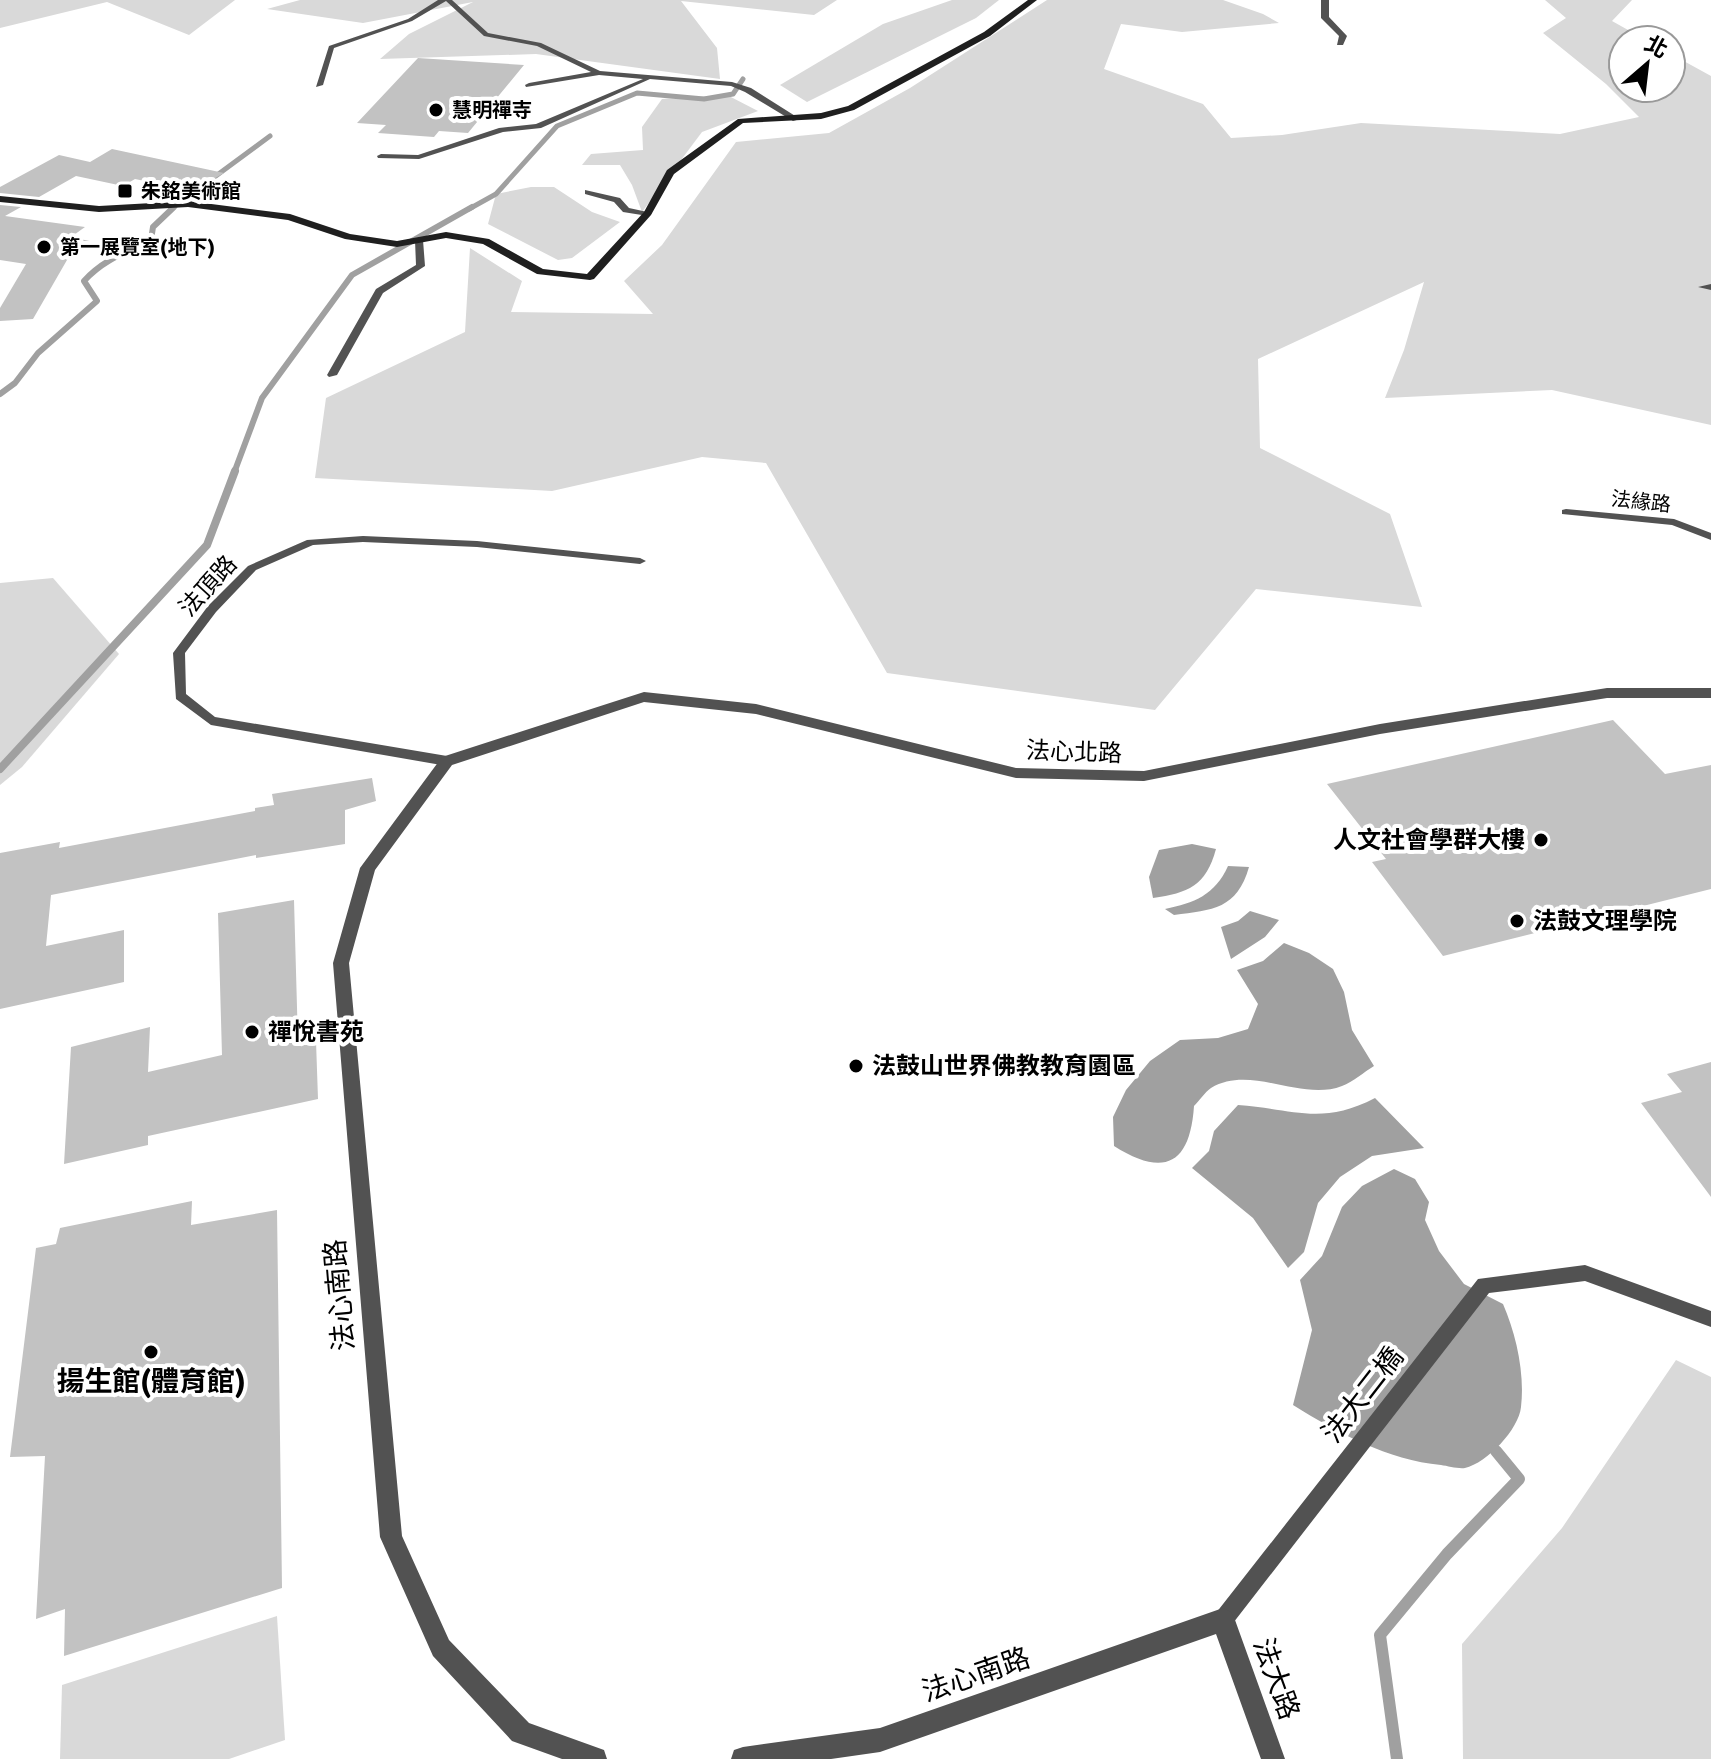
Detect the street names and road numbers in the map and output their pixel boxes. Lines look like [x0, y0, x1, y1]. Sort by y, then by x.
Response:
street label: 法緣路 [1610, 486, 1672, 518]
street label: 法頂路 [173, 549, 243, 623]
street label: 法心北路 [1026, 735, 1122, 769]
street label: 法心南路 [318, 1238, 362, 1352]
street label: 法大二橋 [1315, 1340, 1411, 1450]
street label: 法大路 [1246, 1634, 1306, 1724]
street label: 法心南路 [918, 1641, 1034, 1709]

